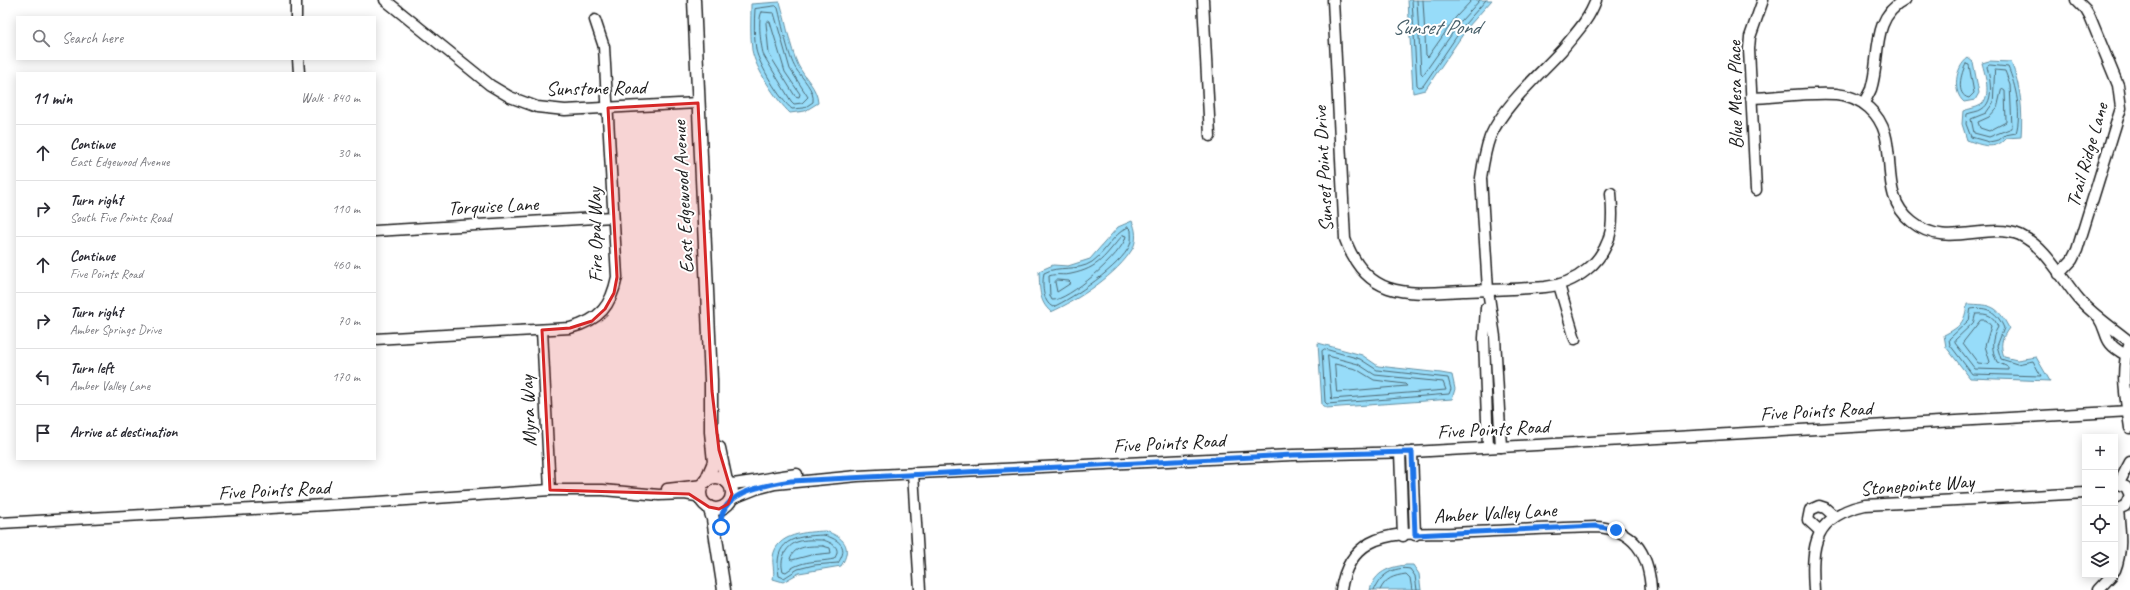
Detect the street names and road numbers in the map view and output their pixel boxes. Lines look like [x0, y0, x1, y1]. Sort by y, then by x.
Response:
street label: Blue Mesa Place [1722, 39, 1748, 149]
street label: Sunstone Road [546, 75, 649, 101]
street label: Trail Ridge Lane [2060, 98, 2114, 210]
street label: Sunset Point Drive [1307, 104, 1339, 233]
street label: East Edgewood Avenue [666, 118, 699, 274]
street label: Fire Opal Way [582, 185, 608, 283]
street label: Torquise Lane [447, 191, 540, 221]
street label: Myra Way [514, 373, 542, 447]
street label: Five Points Road [1759, 395, 1876, 426]
street label: Five Points Road [1436, 413, 1553, 444]
street label: Five Points Road [1112, 427, 1229, 458]
street label: Stonepointe Way [1859, 468, 1977, 501]
street label: Five Points Road [217, 474, 334, 505]
street label: Amber Valley Lane [1433, 497, 1559, 529]

